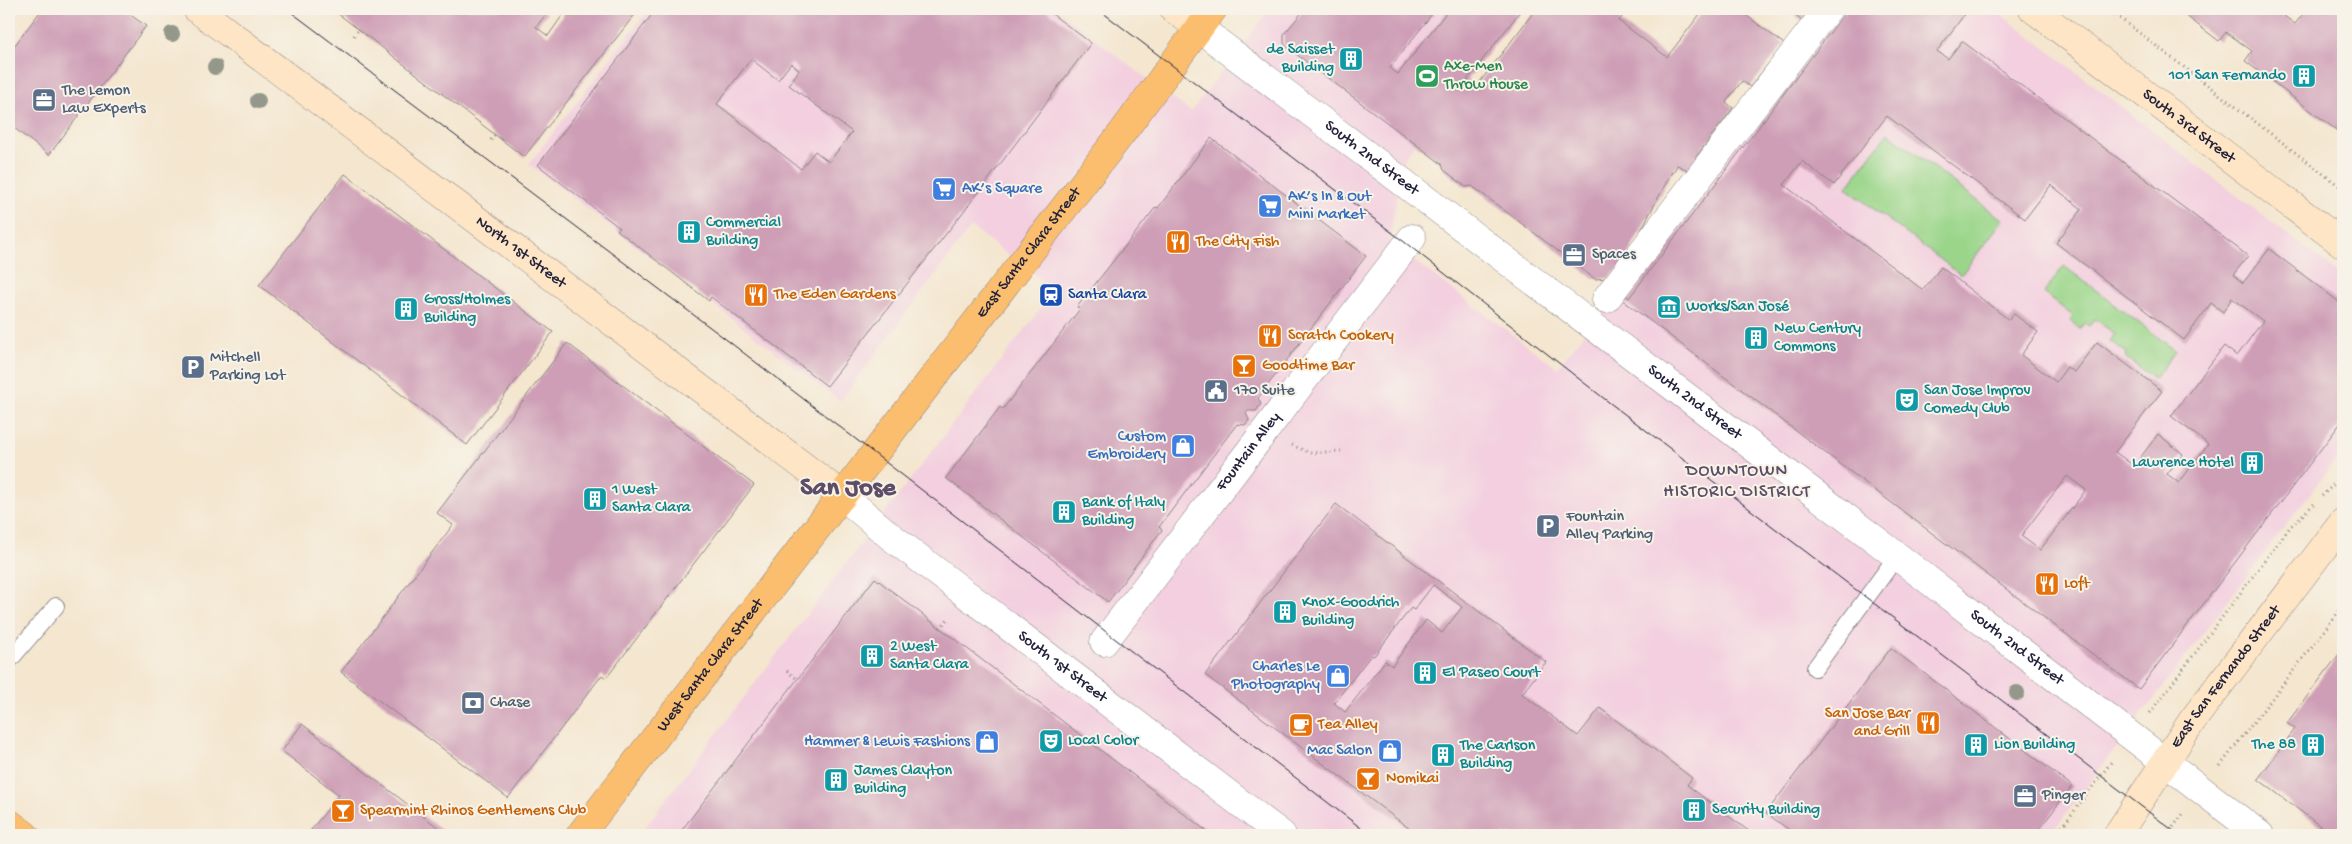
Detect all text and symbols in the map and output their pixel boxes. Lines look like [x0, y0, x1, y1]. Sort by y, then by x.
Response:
place label: de Saisset Building [1266, 41, 1335, 78]
building icon: de Saisset Building [1338, 46, 1364, 72]
place label: Axe-Men Throw House [1443, 58, 1529, 95]
sports icon: Axe-Men Throw House [1414, 63, 1440, 89]
building icon: 101 San Fernando [2291, 63, 2317, 89]
place label: 101 San Fernando [2168, 67, 2286, 86]
place label: The Lemon Law Experts [61, 82, 147, 119]
street label: South 3rd Street [2138, 85, 2240, 169]
office icon: The Lemon Law Experts [31, 87, 57, 113]
street label: South 2nd Street [1320, 117, 1423, 201]
supermarket icon: AK’s Square [931, 176, 957, 202]
place label: AK’s Square [962, 180, 1043, 199]
street label: East Santa Clara Street [973, 183, 1087, 322]
place label: AK’s In & Out Mini Market [1288, 188, 1372, 225]
supermarket icon: AK’s In & Out Mini Market [1257, 193, 1283, 219]
street label: North 1st Street [471, 212, 571, 294]
place label: Commercial Building [705, 214, 781, 251]
building icon: Commercial Building [676, 219, 702, 245]
restaurant icon: The City Fish [1165, 229, 1191, 255]
place label: The City Fish [1195, 233, 1280, 252]
office icon: Spaces [1561, 242, 1587, 268]
place label: Spaces [1592, 246, 1637, 265]
restaurant icon: The Eden Gardens [743, 282, 769, 308]
station icon: Santa Clara [1038, 282, 1064, 308]
place label: The Eden Gardens [773, 286, 897, 305]
place label: Santa Clara [1068, 286, 1148, 305]
place label: Gross/Holmes Building [423, 291, 511, 328]
museum icon: Works/San José [1656, 294, 1682, 320]
building icon: Gross/Holmes Building [393, 296, 419, 322]
place label: Works/San José [1686, 298, 1790, 317]
place label: New Century Commons [1774, 320, 1861, 357]
restaurant icon: Scratch Cookery [1257, 323, 1283, 349]
building icon: New Century Commons [1743, 325, 1769, 351]
place label: Scratch Cookery [1288, 327, 1394, 346]
place label: Mitchell Parking Lot [209, 349, 287, 386]
bar icon: Goodtime Bar [1231, 353, 1257, 379]
parking icon: Mitchell Parking Lot [180, 354, 206, 380]
place label: Goodtime Bar [1262, 357, 1356, 376]
street label: South 2nd Street [1643, 361, 1746, 445]
public building icon: 170 Suite [1203, 378, 1229, 404]
place label: 170 Suite [1233, 382, 1296, 401]
place label: San Jose Improv Comedy Club [1924, 382, 2031, 419]
theatre icon: San Jose Improv Comedy Club [1894, 387, 1920, 413]
street label: Fountain Alley [1212, 408, 1285, 496]
place label: Custom Embroidery [1088, 428, 1167, 465]
shop icon: Custom Embroidery [1170, 433, 1196, 459]
building icon: Lawrence Hotel [2239, 450, 2265, 476]
place label: Lawrence Hotel [2132, 454, 2234, 473]
district label: DOWNTOWN HISTORIC DISTRICT [1663, 461, 1811, 503]
district label: San Jose [800, 474, 897, 505]
place label: 1 West Santa Clara [611, 481, 692, 518]
building icon: 1 West Santa Clara [582, 486, 608, 512]
place label: Bank of Italy Building [1081, 494, 1165, 531]
building icon: Bank of Italy Building [1051, 499, 1077, 525]
place label: Fountain Alley Parking [1565, 508, 1653, 545]
parking icon: Fountain Alley Parking [1535, 513, 1561, 539]
restaurant icon: Loft [2034, 571, 2060, 597]
place label: Loft [2064, 575, 2091, 594]
street label: West Santa Clara Street [653, 594, 769, 736]
place label: Knox-Goodrich Building [1301, 594, 1400, 631]
building icon: Knox-Goodrich Building [1272, 599, 1298, 625]
street label: East San Fernando Street [2167, 601, 2286, 752]
street label: South 2nd Street [1966, 606, 2069, 691]
street label: South 1st Street [1013, 627, 1112, 708]
place label: 2 West Santa Clara [890, 638, 970, 675]
building icon: 2 West Santa Clara [859, 643, 885, 669]
place label: Charles Le Photography [1230, 658, 1321, 695]
building icon: El Paseo Court [1412, 660, 1438, 686]
shop icon: Charles Le Photography [1325, 663, 1351, 689]
place label: El Paseo Court [1442, 664, 1541, 683]
bank icon: Chase [460, 690, 486, 716]
place label: Chase [490, 694, 531, 713]
place label: San Jose Bar and Grill [1825, 705, 1911, 742]
restaurant icon: San Jose Bar and Grill [1915, 710, 1941, 736]
cafe icon: Tea Alley [1288, 712, 1314, 738]
place label: Tea Alley [1317, 716, 1378, 735]
theatre icon: Local Color [1038, 728, 1064, 754]
shop icon: Hammer & Lewis Fashions [974, 729, 1000, 755]
place label: Local Color [1068, 732, 1140, 751]
building icon: Lion Building [1963, 732, 1989, 758]
building icon: The 88 [2300, 732, 2326, 758]
place label: Hammer & Lewis Fashions [804, 733, 971, 752]
place label: Lion Building [1994, 736, 2075, 755]
place label: The 88 [2251, 736, 2296, 755]
place label: The Carlson Building [1459, 737, 1536, 774]
shop icon: Mac Salon [1377, 738, 1403, 764]
place label: Mac Salon [1307, 742, 1372, 761]
building icon: The Carlson Building [1430, 742, 1456, 768]
place label: James Clayton Building [853, 762, 952, 799]
bar icon: Nomikai [1355, 766, 1381, 792]
building icon: James Clayton Building [823, 767, 849, 793]
place label: Nomikai [1386, 770, 1439, 789]
office icon: Pinger [2012, 783, 2038, 809]
place label: Pinger [2041, 787, 2086, 806]
building icon: Security Building [1681, 797, 1707, 823]
bar icon: Spearmint Rhinos Gentlemens Club [330, 798, 356, 824]
place label: Security Building [1712, 801, 1820, 820]
place label: Spearmint Rhinos Gentlemens Club [360, 802, 587, 821]

